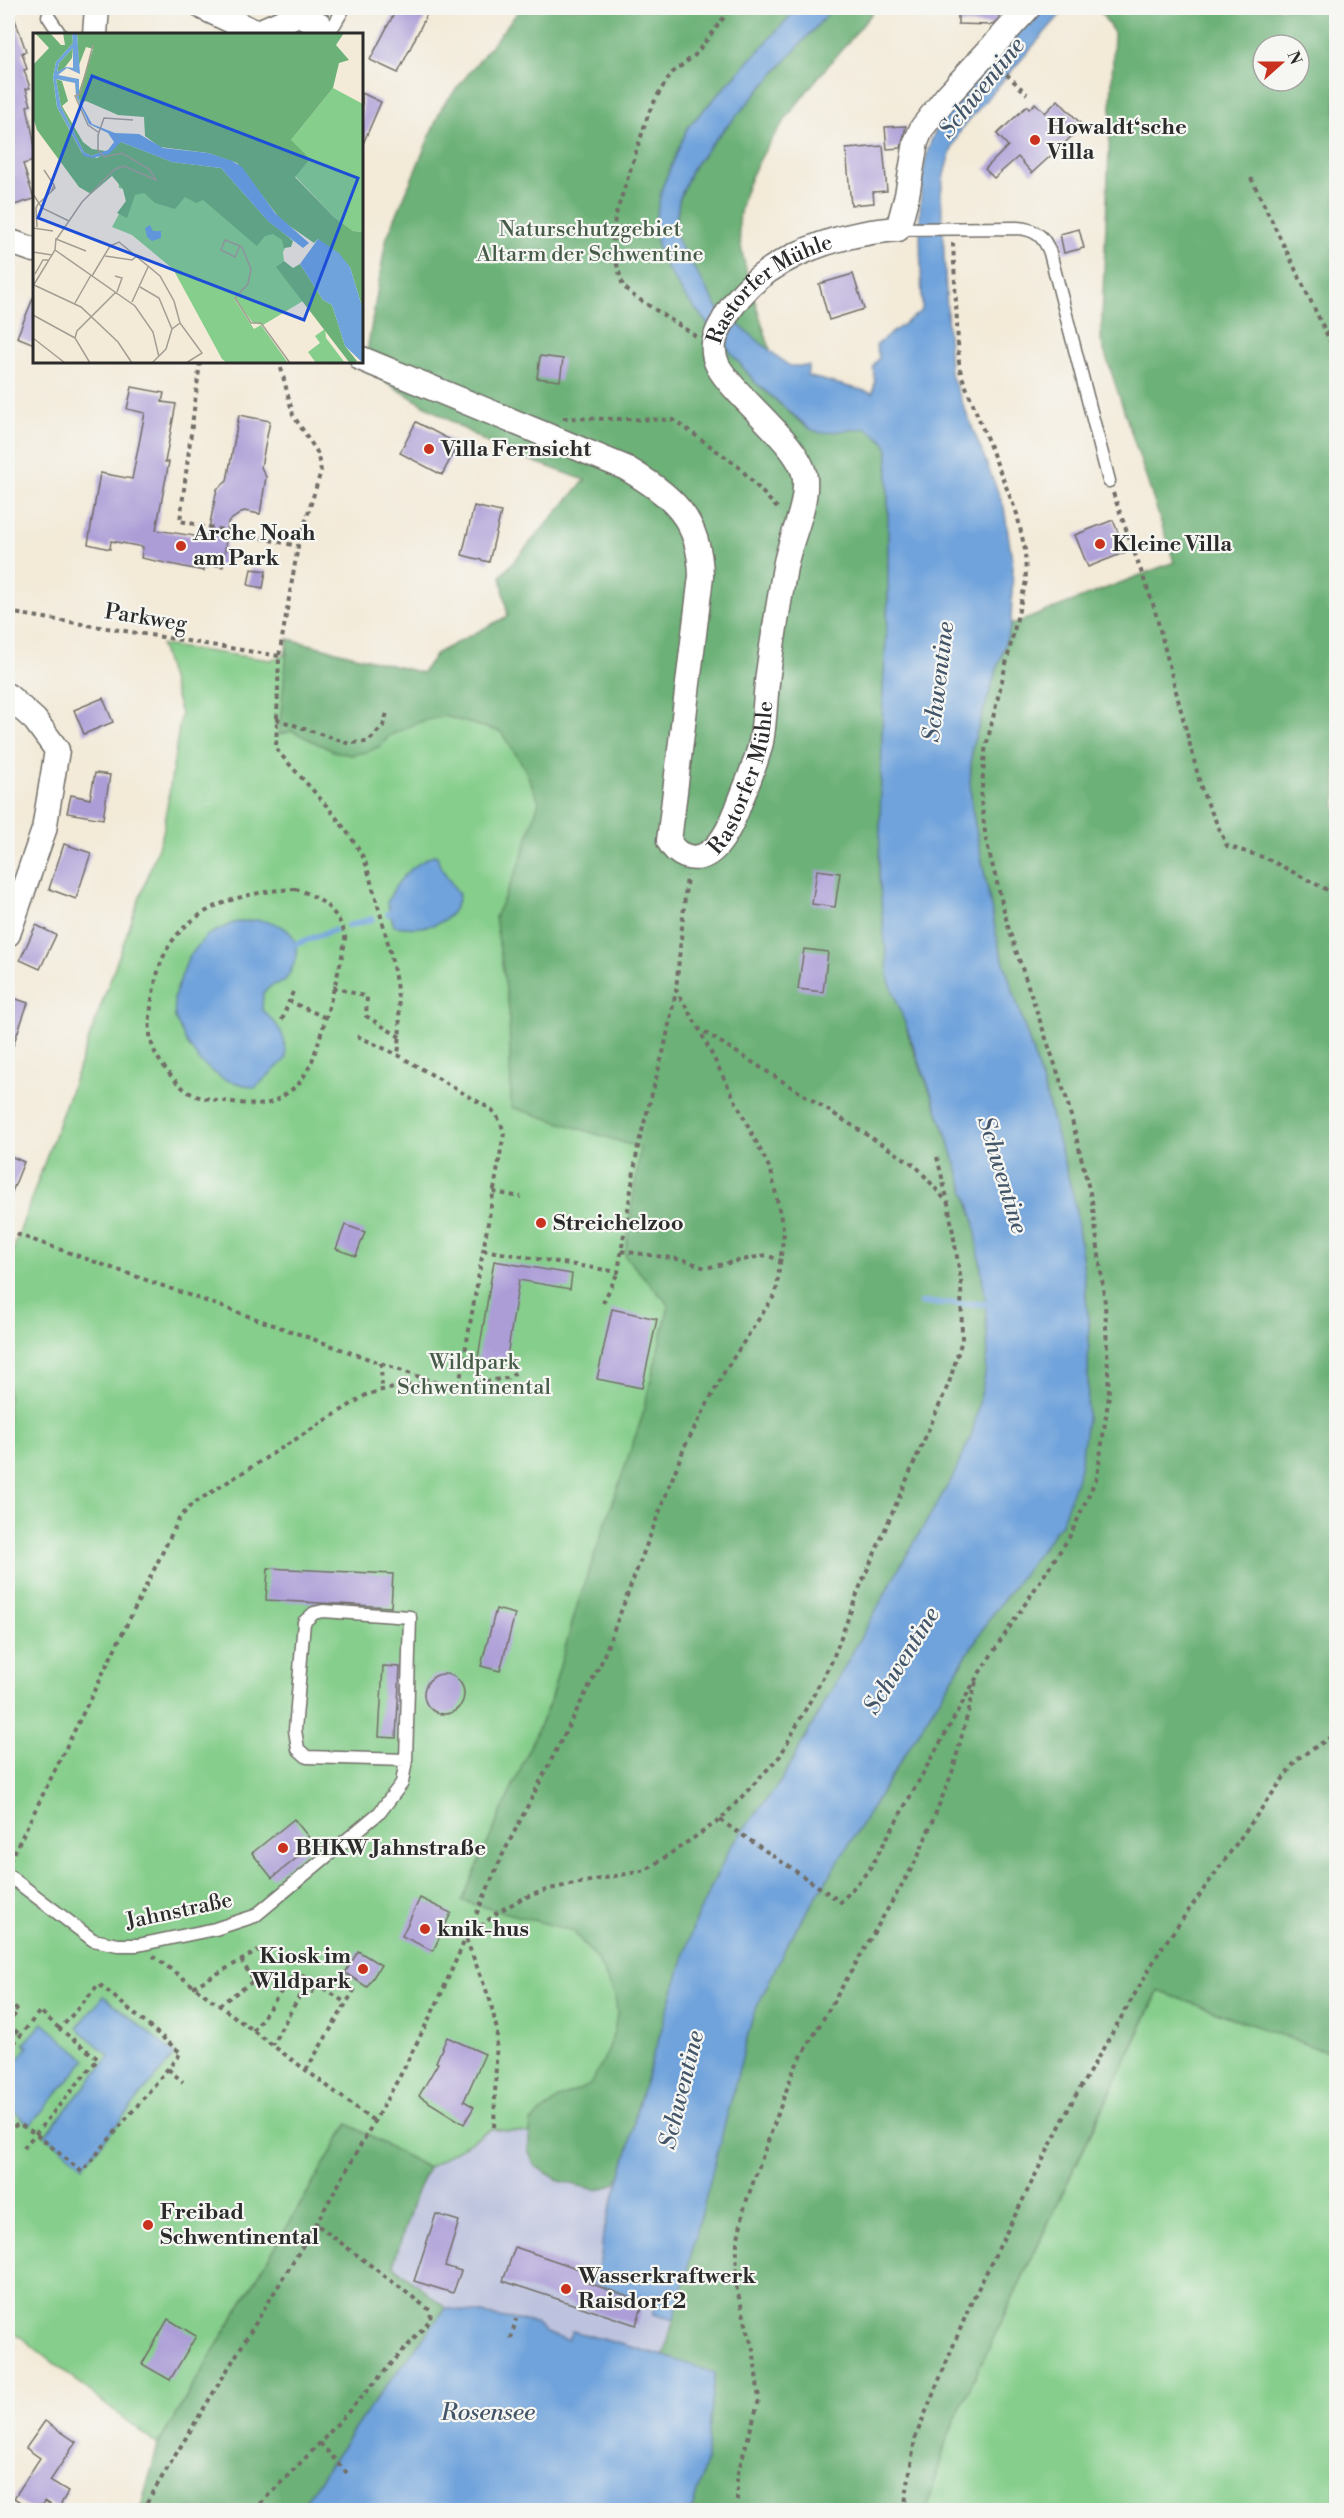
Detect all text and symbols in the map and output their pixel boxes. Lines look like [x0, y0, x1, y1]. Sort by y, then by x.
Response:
water label: Schwentine [932, 31, 1032, 145]
inset map [33, 33, 363, 363]
north arrow [1251, 33, 1311, 93]
text: N [1282, 48, 1306, 68]
place label: Howaldt‘sche Villa [1046, 114, 1187, 166]
marker: Howaldt‘sche Villa [1028, 133, 1042, 147]
park label: Naturschutzgebiet Altarm der Schwentine [475, 216, 704, 268]
street label: Rastorfer Mühle [701, 228, 836, 347]
place label: Villa Fernsicht [440, 436, 591, 463]
marker: Villa Fernsicht [422, 442, 436, 456]
place label: Arche Noah am Park [192, 520, 316, 572]
place label: Kleine Villa [1112, 531, 1233, 558]
marker: Kleine Villa [1093, 537, 1107, 551]
marker: Arche Noah am Park [174, 539, 188, 553]
street label: Parkweg [103, 598, 190, 638]
water label: Schwentine [917, 620, 961, 744]
street label: Rastorfer Mühle [702, 700, 779, 860]
water label: Schwentine [970, 1113, 1034, 1237]
place label: Streichelzoo [553, 1210, 684, 1237]
marker: Streichelzoo [534, 1216, 548, 1230]
park label: Wildpark Schwentinental [397, 1349, 551, 1401]
water label: Schwentine [857, 1602, 947, 1720]
place label: BHKW Jahnstraße [295, 1835, 486, 1862]
marker: BHKW Jahnstraße [276, 1841, 290, 1855]
street label: Jahnstraße [122, 1887, 235, 1936]
place label: knik-hus [437, 1916, 529, 1943]
marker: knik-hus [418, 1922, 432, 1936]
place label: Kiosk im Wildpark [250, 1943, 351, 1995]
marker: Kiosk im Wildpark [356, 1962, 370, 1976]
water label: Schwentine [653, 2028, 711, 2152]
place label: Freibad Schwentinental [160, 2199, 319, 2251]
marker: Freibad Schwentinental [141, 2218, 155, 2232]
place label: Wasserkraftwerk Raisdorf 2 [577, 2263, 756, 2315]
marker: Wasserkraftwerk Raisdorf 2 [559, 2282, 573, 2296]
water label: Rosensee [440, 2398, 535, 2428]

